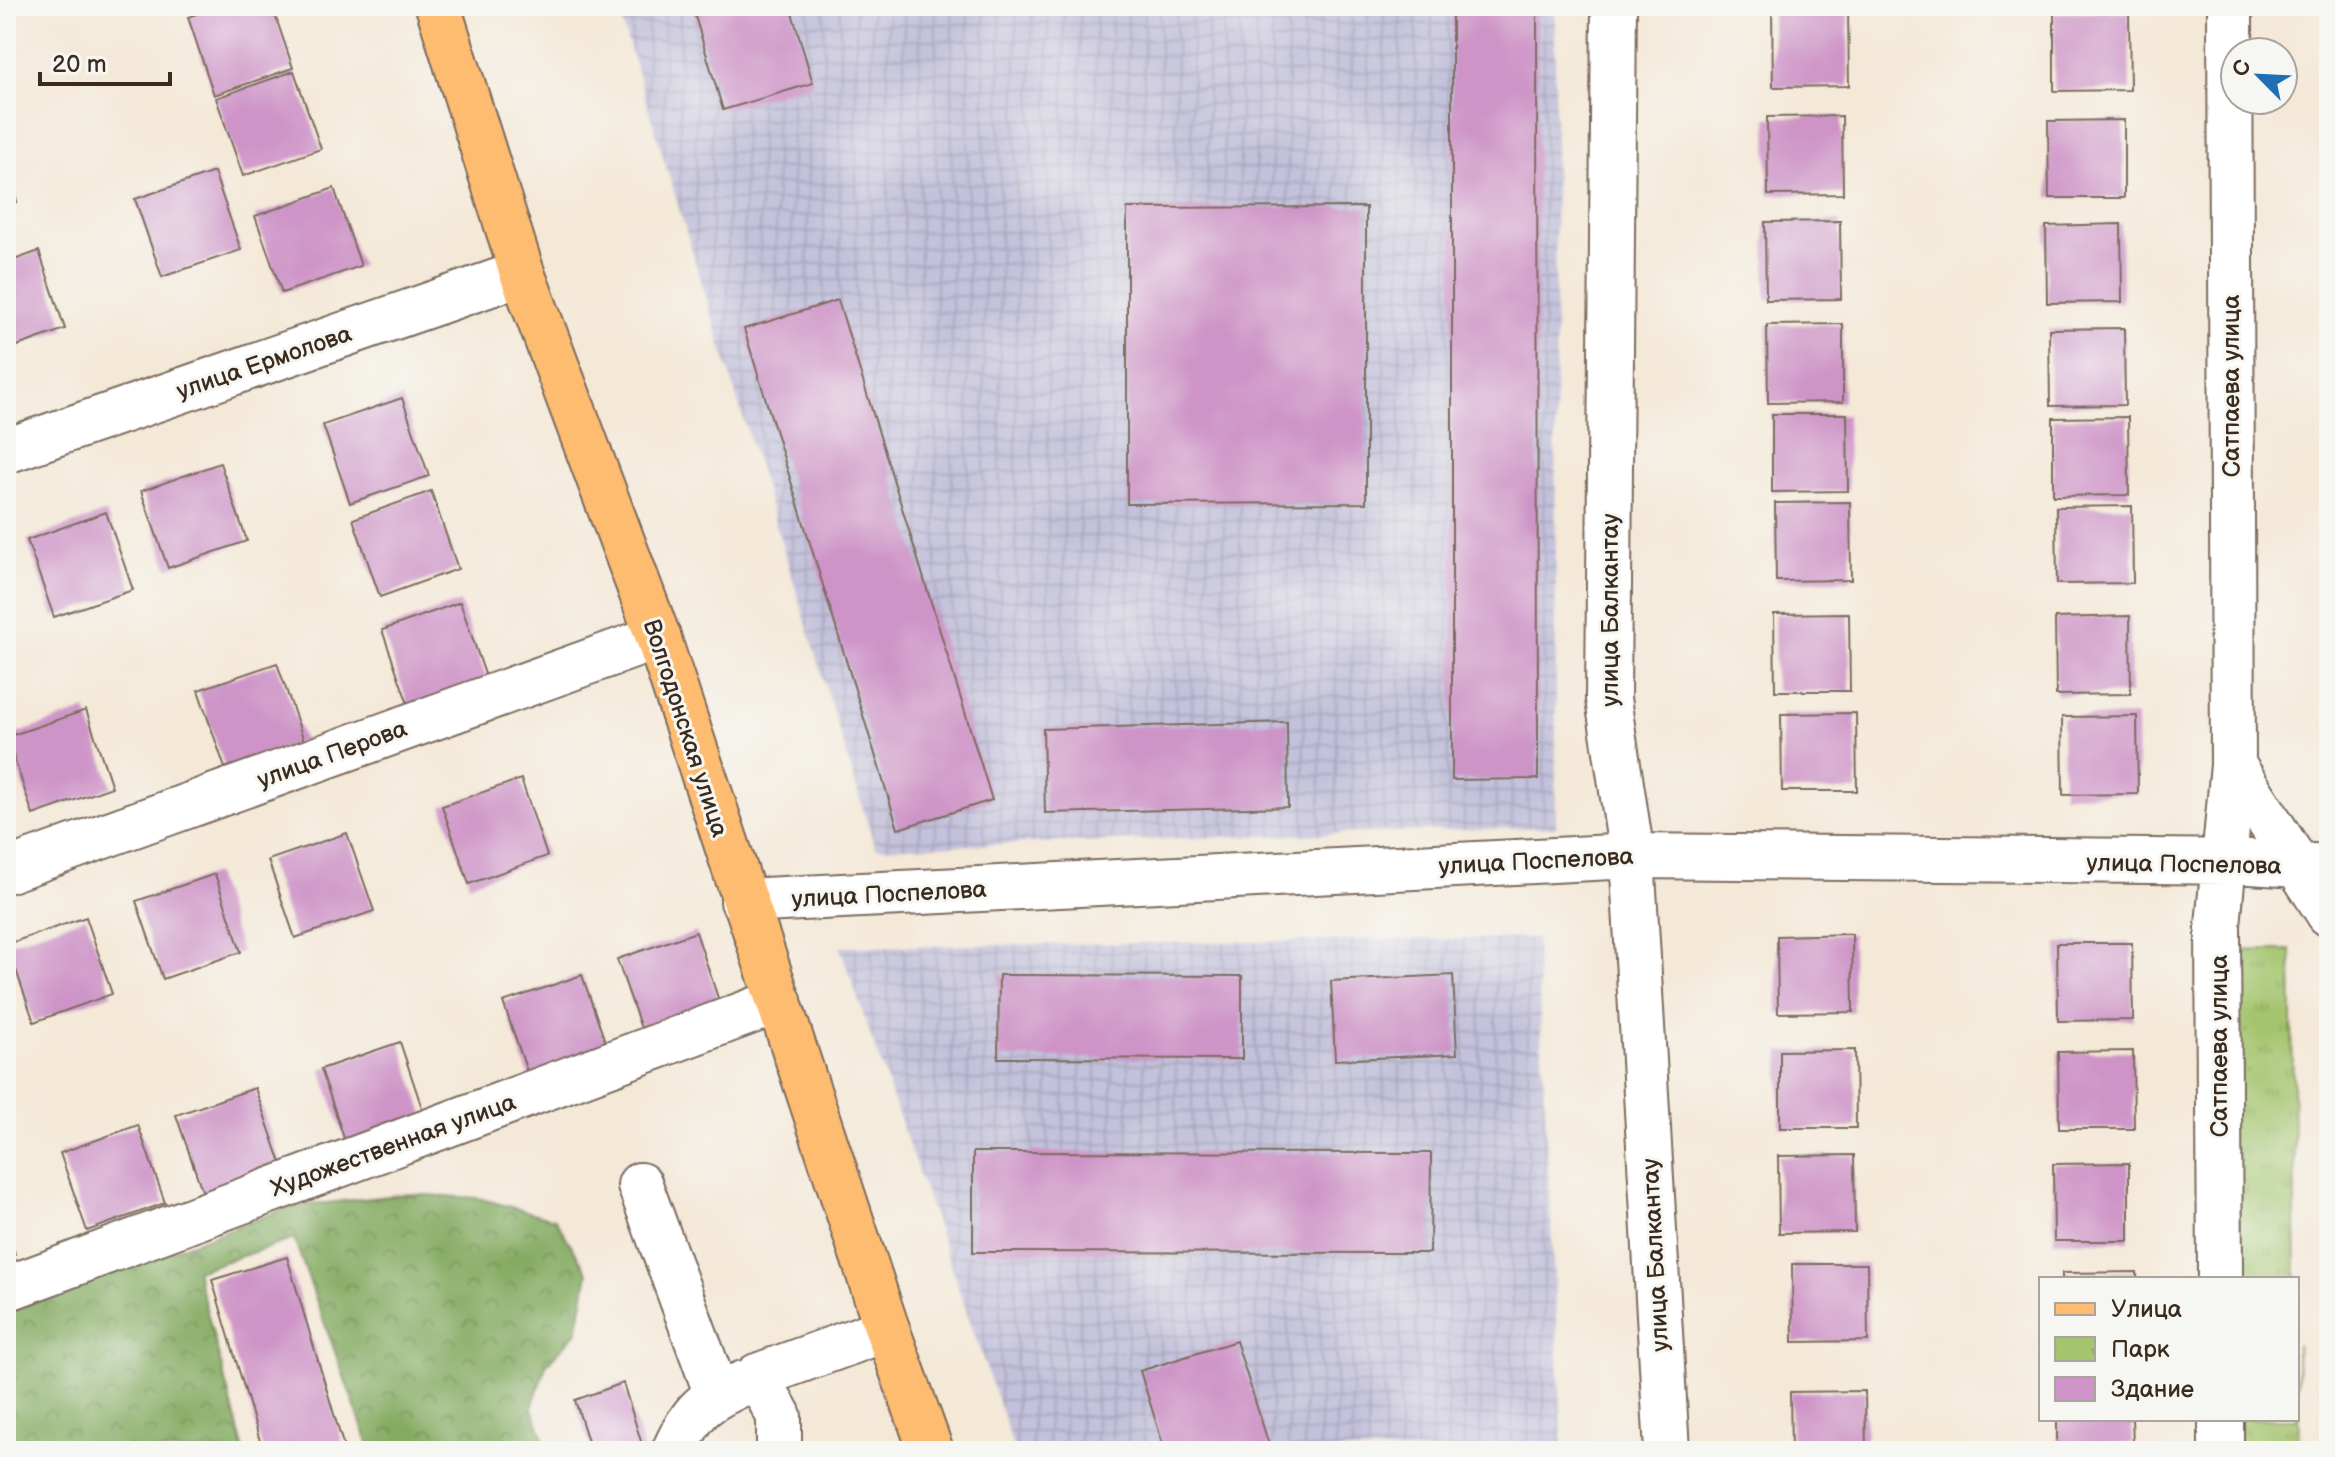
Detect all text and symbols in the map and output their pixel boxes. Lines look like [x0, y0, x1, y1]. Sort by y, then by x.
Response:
scale bar [40, 36, 170, 86]
north arrow [2219, 36, 2299, 116]
text: 20 m [52, 50, 107, 79]
text: С [2227, 56, 2258, 81]
street label: Сатпаева улица [2217, 295, 2246, 477]
street label: улица Ермолова [173, 319, 355, 406]
street label: улица Балкантау [1596, 513, 1625, 707]
street label: Волгодонская улица [637, 616, 734, 841]
street label: улица Перова [253, 714, 411, 795]
street label: улица Поспелова [1438, 842, 1634, 881]
street label: улица Поспелова [2086, 848, 2282, 881]
street label: улица Поспелова [791, 875, 987, 914]
street label: Сатпаева улица [2205, 955, 2234, 1137]
street label: Художественная улица [267, 1088, 520, 1203]
street label: улица Балкантау [1636, 1158, 1675, 1352]
legend [2039, 1277, 2299, 1421]
text: Улица [2111, 1295, 2182, 1324]
text: Парк [2111, 1335, 2170, 1364]
text: Здание [2111, 1375, 2194, 1404]

